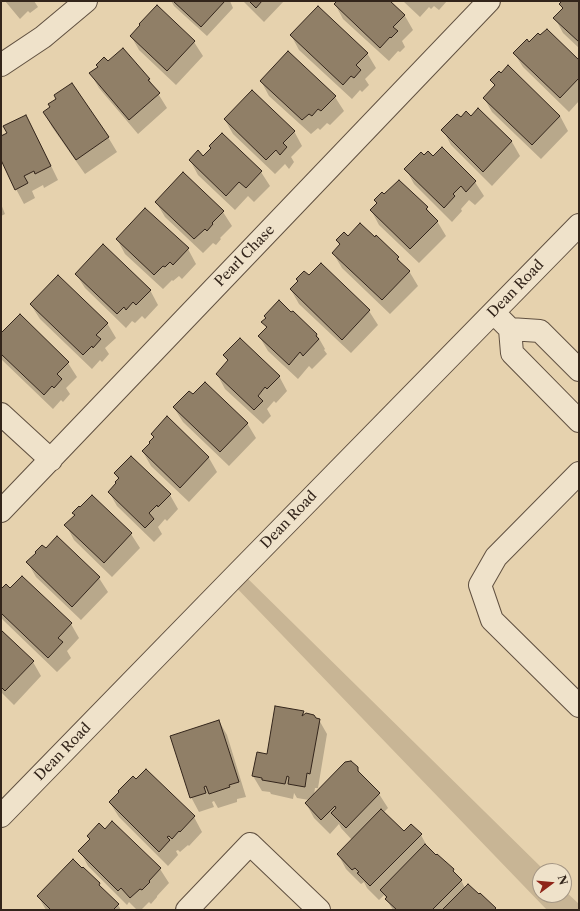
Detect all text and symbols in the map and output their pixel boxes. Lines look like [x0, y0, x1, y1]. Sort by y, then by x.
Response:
street label: Pearl Chase [212, 222, 278, 290]
street label: Dean Road [484, 257, 548, 321]
street label: Dean Road [257, 488, 321, 552]
street label: Dean Road [31, 720, 95, 784]
north arrow [532, 863, 572, 903]
text: N [555, 873, 571, 886]

